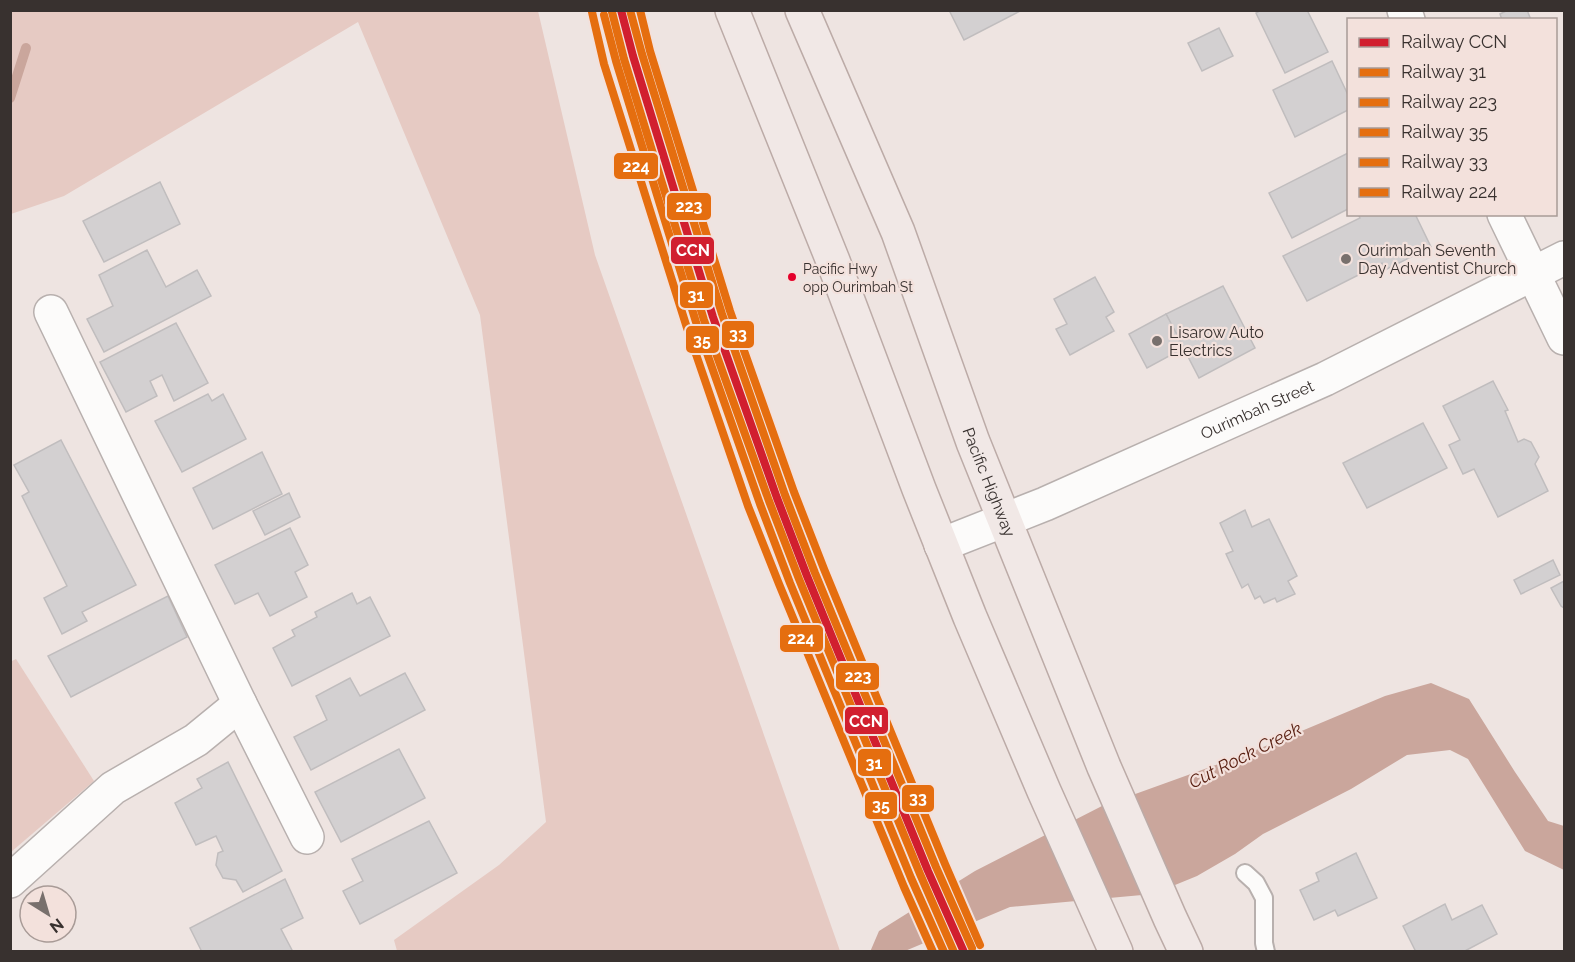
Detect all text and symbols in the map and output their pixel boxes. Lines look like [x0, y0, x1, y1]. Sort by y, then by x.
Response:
legend [1347, 18, 1557, 216]
text: Railway CCN [1401, 31, 1507, 52]
text: Railway 31 [1401, 61, 1486, 82]
text: Railway 223 [1401, 91, 1497, 112]
text: Railway 35 [1401, 121, 1488, 142]
text: Railway 33 [1401, 151, 1488, 172]
line badge: 224 [613, 152, 659, 180]
text: 224 [622, 157, 650, 176]
text: Railway 224 [1401, 181, 1497, 202]
line badge: 223 [666, 192, 712, 221]
text: 223 [676, 197, 703, 216]
line badge: CCN [670, 236, 715, 265]
text: CCN [676, 241, 710, 260]
place label: Ourimbah Seventh Day Adventist Church [1358, 241, 1516, 278]
marker: Ourimbah Seventh Day Adventist Church [1339, 252, 1353, 266]
place label: Pacific Hwy opp Ourimbah St [803, 261, 913, 295]
marker: Pacific Hwy opp Ourimbah St [786, 271, 798, 283]
line badge: 31 [679, 281, 714, 309]
text: 31 [688, 286, 705, 305]
line badge: 33 [721, 320, 755, 349]
place label: Lisarow Auto Electrics [1169, 323, 1264, 360]
line badge: 35 [685, 325, 720, 354]
text: 33 [729, 325, 747, 344]
text: 35 [693, 331, 711, 350]
marker: Lisarow Auto Electrics [1150, 334, 1164, 348]
street label: Ourimbah Street [1198, 376, 1317, 443]
street label: Pacific Highway [959, 425, 1020, 540]
line badge: 224 [779, 624, 824, 653]
text: 224 [787, 629, 815, 648]
line badge: 223 [835, 662, 880, 691]
text: 223 [845, 667, 872, 686]
line badge: CCN [844, 706, 889, 735]
text: CCN [849, 712, 883, 731]
water label: Cut Rock Creek [1185, 717, 1305, 792]
line badge: 31 [857, 748, 892, 777]
text: 31 [866, 754, 883, 773]
line badge: 33 [901, 784, 935, 813]
text: 33 [909, 789, 927, 808]
line badge: 35 [864, 791, 898, 820]
text: 35 [872, 796, 890, 815]
north arrow [18, 884, 78, 944]
text: N [46, 914, 67, 937]

